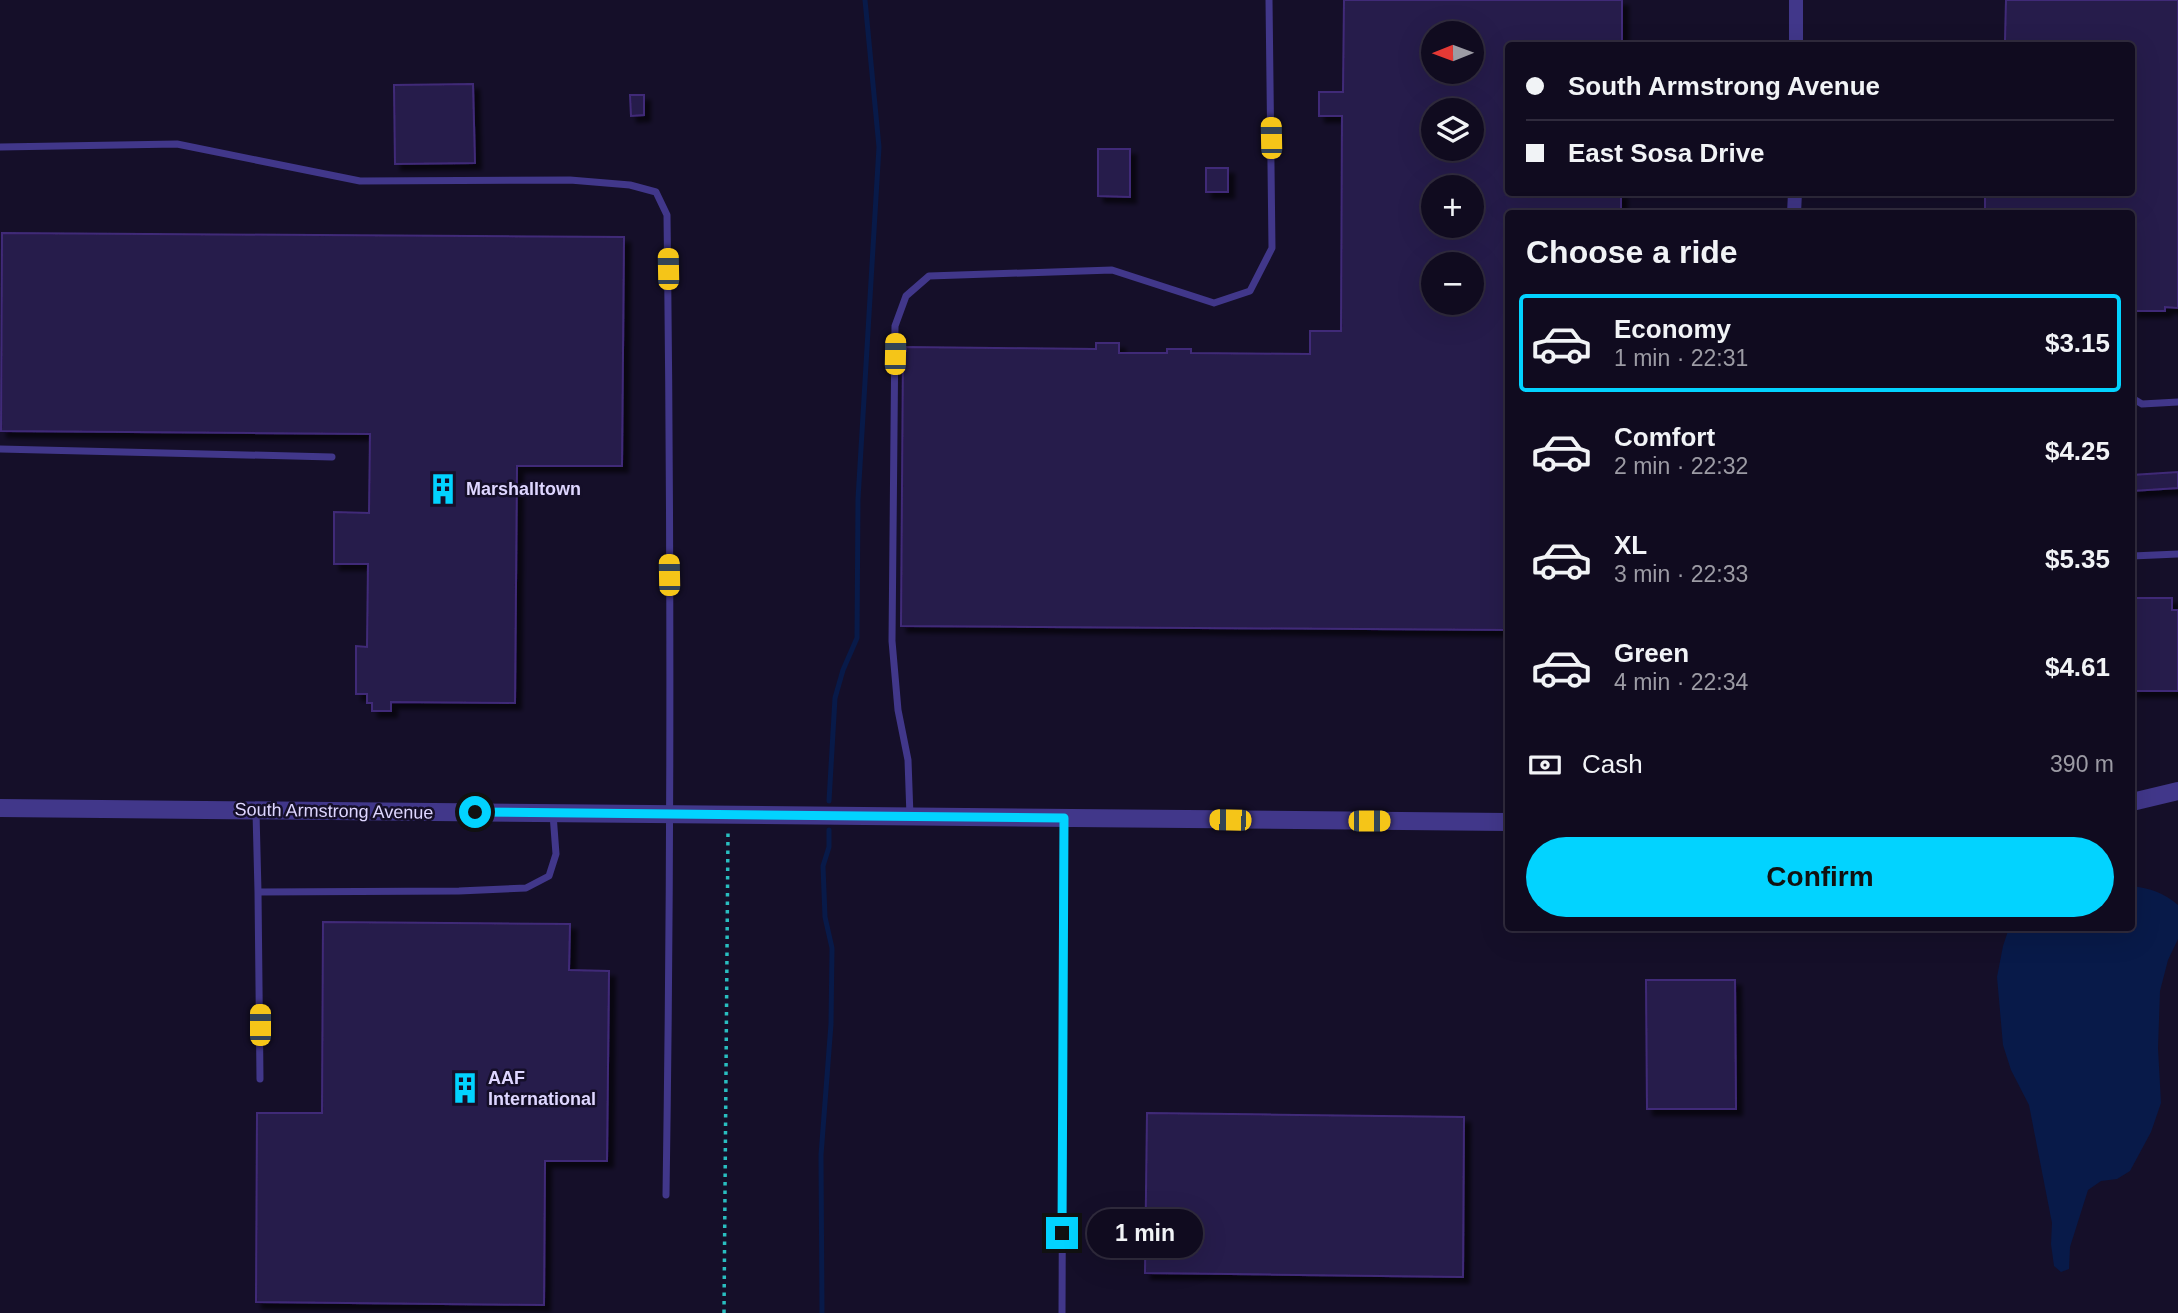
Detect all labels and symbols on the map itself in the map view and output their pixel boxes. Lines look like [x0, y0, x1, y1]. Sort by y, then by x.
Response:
north arrow [1421, 21, 1484, 84]
car [1261, 117, 1282, 159]
car [658, 248, 679, 290]
car [885, 333, 906, 375]
building icon: Marshalltown [426, 472, 460, 506]
place label: Marshalltown [466, 479, 581, 499]
car [659, 554, 680, 596]
route start [459, 796, 491, 828]
street label: South Armstrong Avenue [234, 799, 434, 823]
car [1209, 809, 1252, 831]
car [1349, 811, 1391, 832]
car [250, 1004, 271, 1046]
place label: AAF International [488, 1068, 596, 1109]
building icon: AAF International [448, 1071, 482, 1105]
callout: 1 min [1086, 1208, 1202, 1258]
route end [1046, 1217, 1078, 1249]

